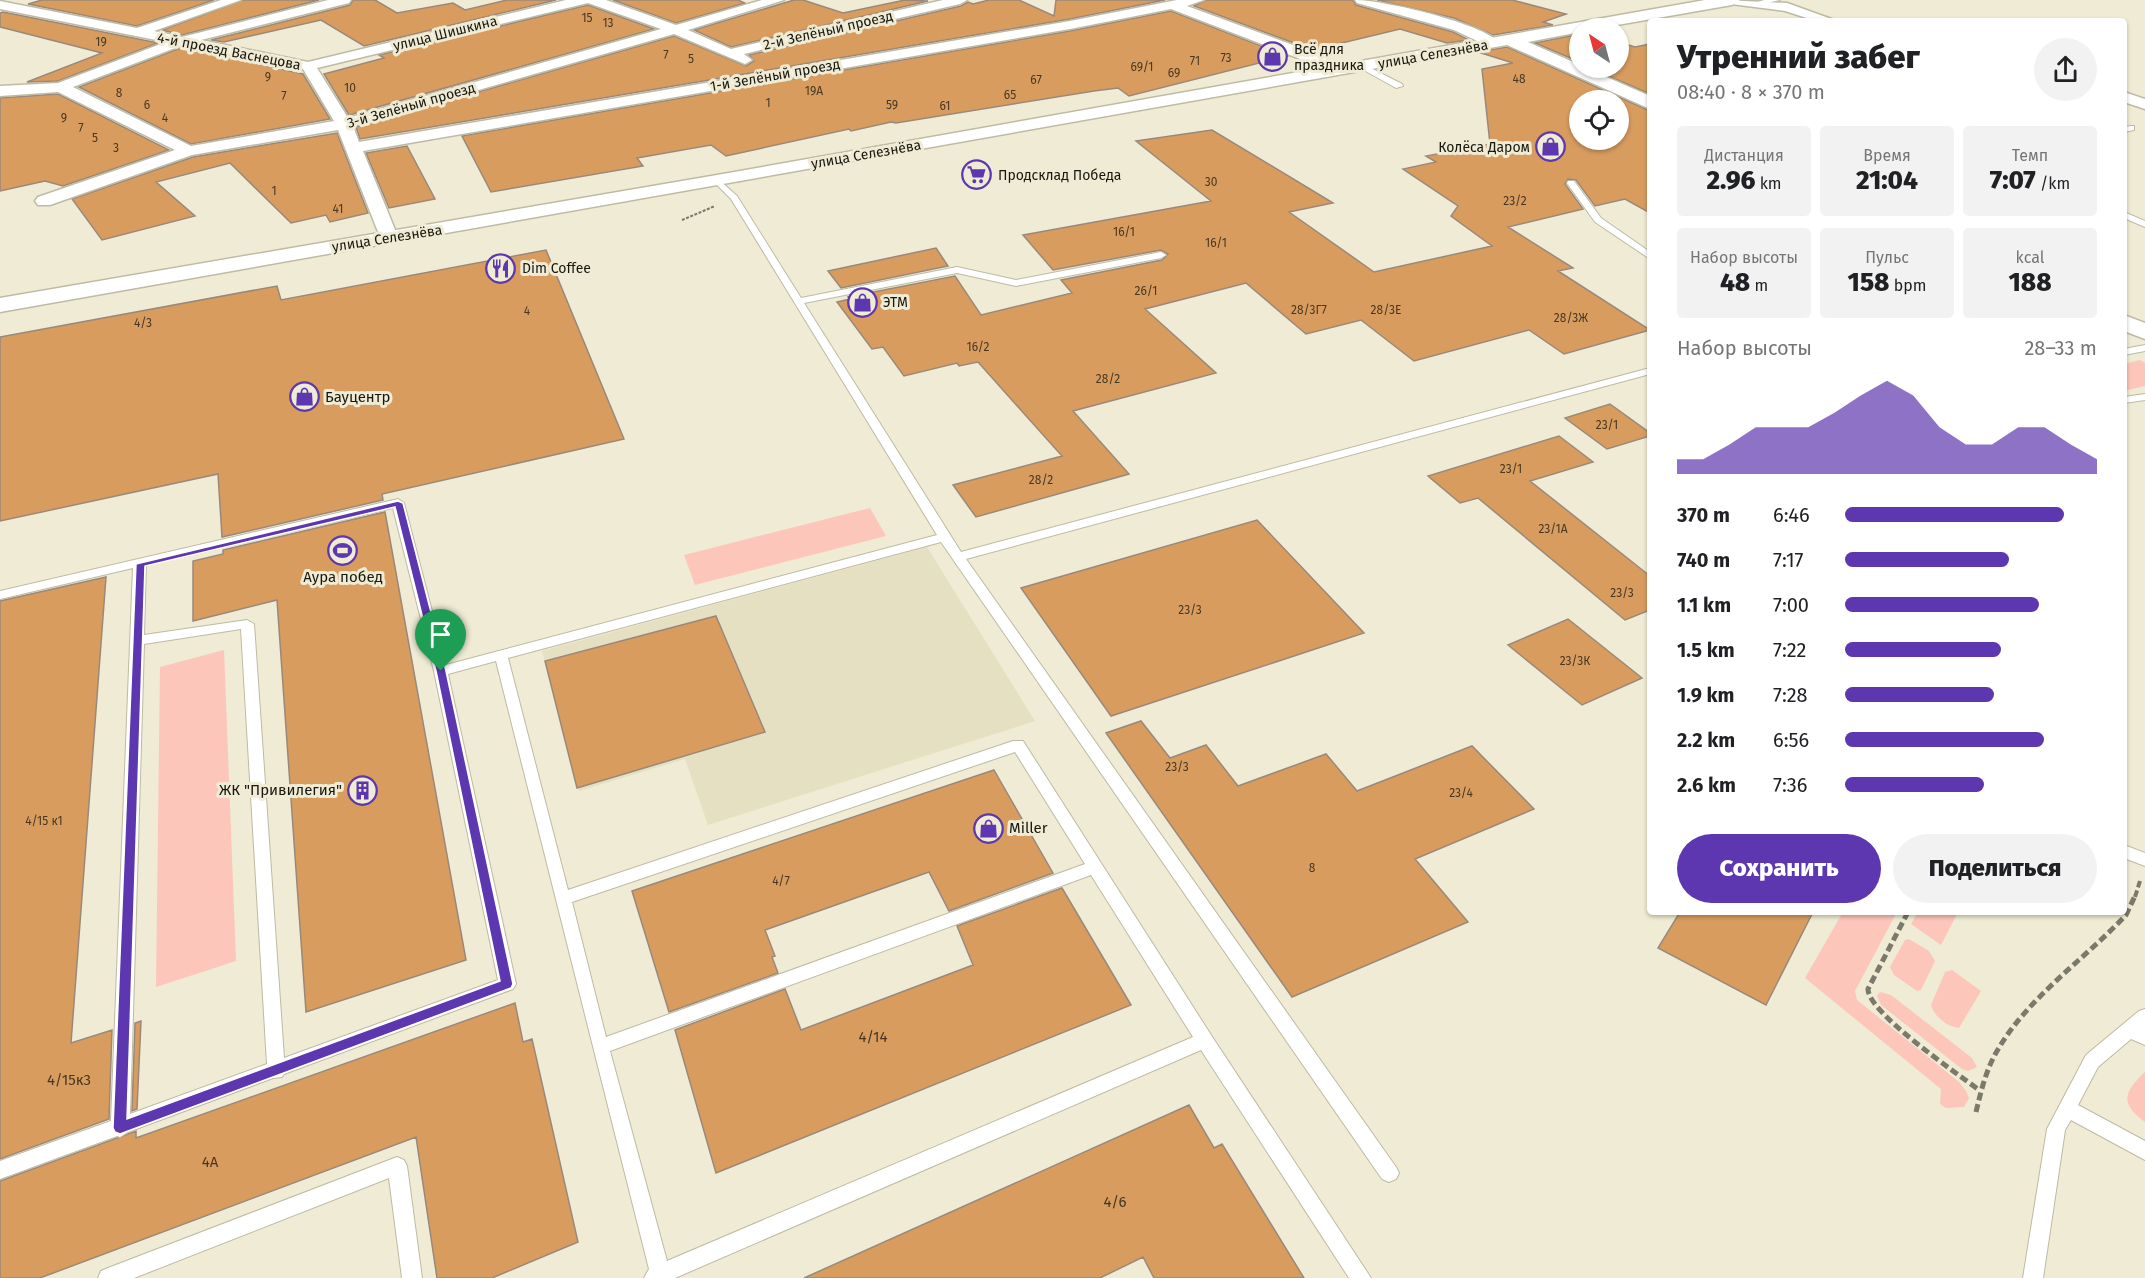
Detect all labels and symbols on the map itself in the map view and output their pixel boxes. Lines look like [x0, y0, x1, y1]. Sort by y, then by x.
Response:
street label: 2-й Зелёный проезд [762, 7, 895, 54]
house number: 15 [581, 11, 593, 25]
street label: улица Шишкина [391, 12, 499, 55]
house number: 13 [602, 16, 614, 30]
north arrow [1569, 18, 1629, 78]
street label: 4-й проезд Васнецова [156, 29, 302, 74]
house number: 19 [95, 35, 107, 49]
street label: улица Селезнёва [1377, 36, 1489, 73]
shop icon: Всё для праздника [1257, 41, 1289, 73]
place label: Всё для праздника [1294, 41, 1364, 74]
house number: 7 [663, 48, 669, 62]
house number: 73 [1220, 51, 1232, 65]
house number: 5 [688, 52, 694, 66]
house number: 71 [1190, 54, 1200, 68]
street label: 1-й Зелёный проезд [709, 56, 842, 95]
house number: 69/1 [1131, 60, 1153, 74]
house number: 69 [1168, 66, 1180, 80]
house number: 9 [265, 70, 271, 84]
house number: 48 [1513, 72, 1526, 86]
house number: 67 [1030, 73, 1042, 87]
street label: 3-й Зелёный проезд [345, 79, 477, 132]
house number: 10 [344, 81, 356, 95]
house number: 19А [805, 84, 823, 98]
house number: 8 [116, 86, 123, 100]
house number: 65 [1004, 88, 1016, 102]
house number: 7 [281, 89, 287, 103]
house number: 1 [765, 96, 771, 110]
house number: 6 [144, 98, 150, 112]
house number: 59 [886, 98, 898, 112]
house number: 61 [939, 99, 951, 113]
house number: 9 [61, 111, 67, 125]
house number: 4 [162, 111, 169, 125]
house number: 7 [78, 121, 84, 135]
house number: 5 [92, 131, 98, 145]
shop icon: Колёса Даром [1535, 131, 1567, 163]
street label: улица Селезнёва [810, 136, 922, 173]
place label: Колёса Даром [1438, 139, 1530, 156]
house number: 3 [113, 141, 119, 155]
supermarket icon: Продсклад Победа [961, 159, 993, 191]
place label: Продсклад Победа [998, 167, 1121, 184]
house number: 30 [1205, 175, 1218, 189]
house number: 1 [271, 184, 277, 198]
house number: 23/2 [1503, 194, 1527, 208]
house number: 41 [333, 202, 343, 216]
street label: улица Селезнёва [331, 221, 443, 256]
house number: 16/1 [1113, 225, 1135, 239]
house number: 16/1 [1205, 236, 1227, 250]
restaurant icon: Dim Coffee [485, 252, 517, 284]
place label: Dim Coffee [522, 260, 591, 277]
house number: 26/1 [1135, 284, 1157, 298]
shop icon: ЭТМ [846, 286, 878, 318]
place label: ЭТМ [883, 294, 908, 311]
house number: 28/3Г7 [1291, 303, 1327, 317]
house number: 28/3Е [1371, 303, 1401, 317]
house number: 4 [524, 304, 531, 318]
house number: 28/3Ж [1554, 311, 1588, 325]
house number: 4/3 [134, 316, 152, 330]
house number: 16/2 [966, 340, 990, 354]
house number: 28/2 [1096, 372, 1120, 386]
shop icon: Бауцентр [288, 381, 320, 413]
place label: Бауцентр [325, 388, 390, 406]
house number: 23/1 [1596, 418, 1618, 432]
house number: 23/1 [1500, 462, 1522, 476]
house number: 28/2 [1029, 473, 1053, 487]
house number: 23/1А [1538, 522, 1568, 536]
sports icon: Аура побед [327, 534, 359, 566]
place label: Аура побед [303, 568, 383, 586]
house number: 23/3 [1610, 586, 1634, 600]
house number: 23/3 [1178, 603, 1202, 617]
pin [415, 609, 466, 671]
house number: 23/3К [1560, 654, 1590, 668]
house number: 23/3 [1165, 760, 1189, 774]
building icon: ЖК "Привилегия" [347, 774, 379, 806]
place label: ЖК "Привилегия" [219, 781, 342, 799]
house number: 23/4 [1449, 786, 1473, 800]
shop icon: Miller [972, 812, 1004, 844]
house number: 4/15 к1 [25, 814, 63, 828]
place label: Miller [1009, 819, 1048, 837]
house number: 8 [1309, 861, 1316, 875]
house number: 4/7 [772, 874, 790, 888]
house number: 4/14 [858, 1028, 888, 1046]
house number: 4/15к3 [47, 1071, 91, 1089]
house number: 4А [202, 1153, 219, 1171]
house number: 4/6 [1103, 1193, 1127, 1211]

